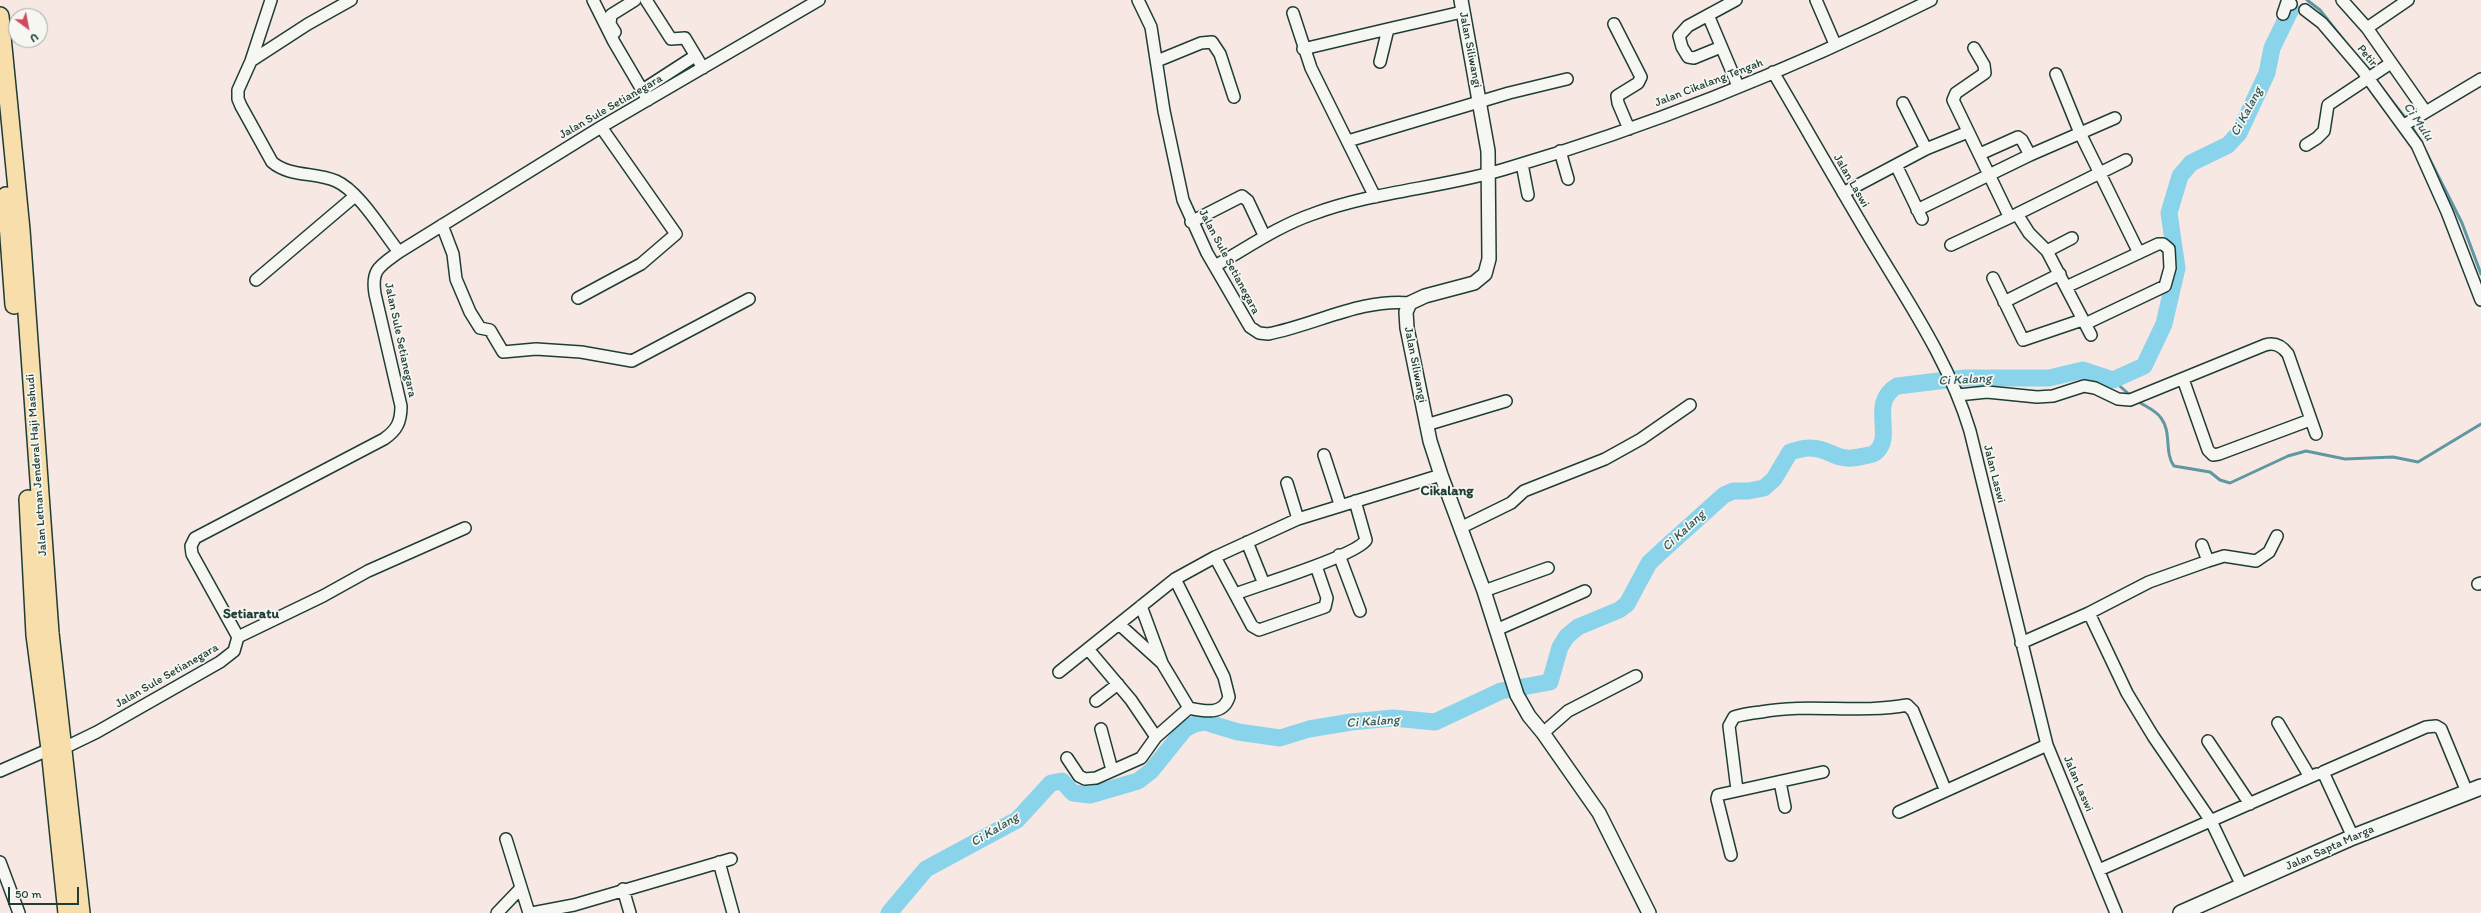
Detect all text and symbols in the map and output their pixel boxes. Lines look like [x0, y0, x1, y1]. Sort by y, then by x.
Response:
north arrow [8, 8, 48, 48]
street label: Jalan Siliwangi [1456, 11, 1484, 89]
text: U [28, 30, 41, 45]
street label: Petir [2354, 42, 2380, 70]
street label: Jalan Cikalang Tengah [1653, 56, 1765, 110]
street label: Jalan Sule Setianegara [557, 72, 665, 142]
water label: Ci Kalang [2228, 85, 2266, 139]
water label: Ci Mulu [2400, 100, 2436, 144]
street label: Jalan Laswi [1830, 152, 1872, 210]
street label: Jalan Sule Setianegara [1195, 207, 1263, 317]
street label: Jalan Sule Setianegara [381, 281, 419, 399]
street label: Jalan Siliwangi [1401, 326, 1429, 404]
water label: Ci Kalang [1938, 371, 1992, 389]
street label: Jalan Letnan Jenderal Haji Mashudi [23, 373, 51, 557]
street label: Jalan Laswi [1980, 444, 2008, 504]
district label: Cikalang [1420, 483, 1474, 499]
water label: Ci Kalang [1659, 507, 1709, 555]
district label: Setiaratu [223, 606, 279, 622]
street label: Jalan Sule Setianegara [113, 641, 221, 711]
water label: Ci Kalang [1346, 712, 1400, 732]
street label: Jalan Laswi [2060, 754, 2096, 814]
water label: Ci Kalang [968, 810, 1022, 850]
street label: Jalan Sapta Marga [2284, 822, 2376, 874]
scale bar [10, 879, 81, 905]
text: 50 m [15, 887, 41, 901]

